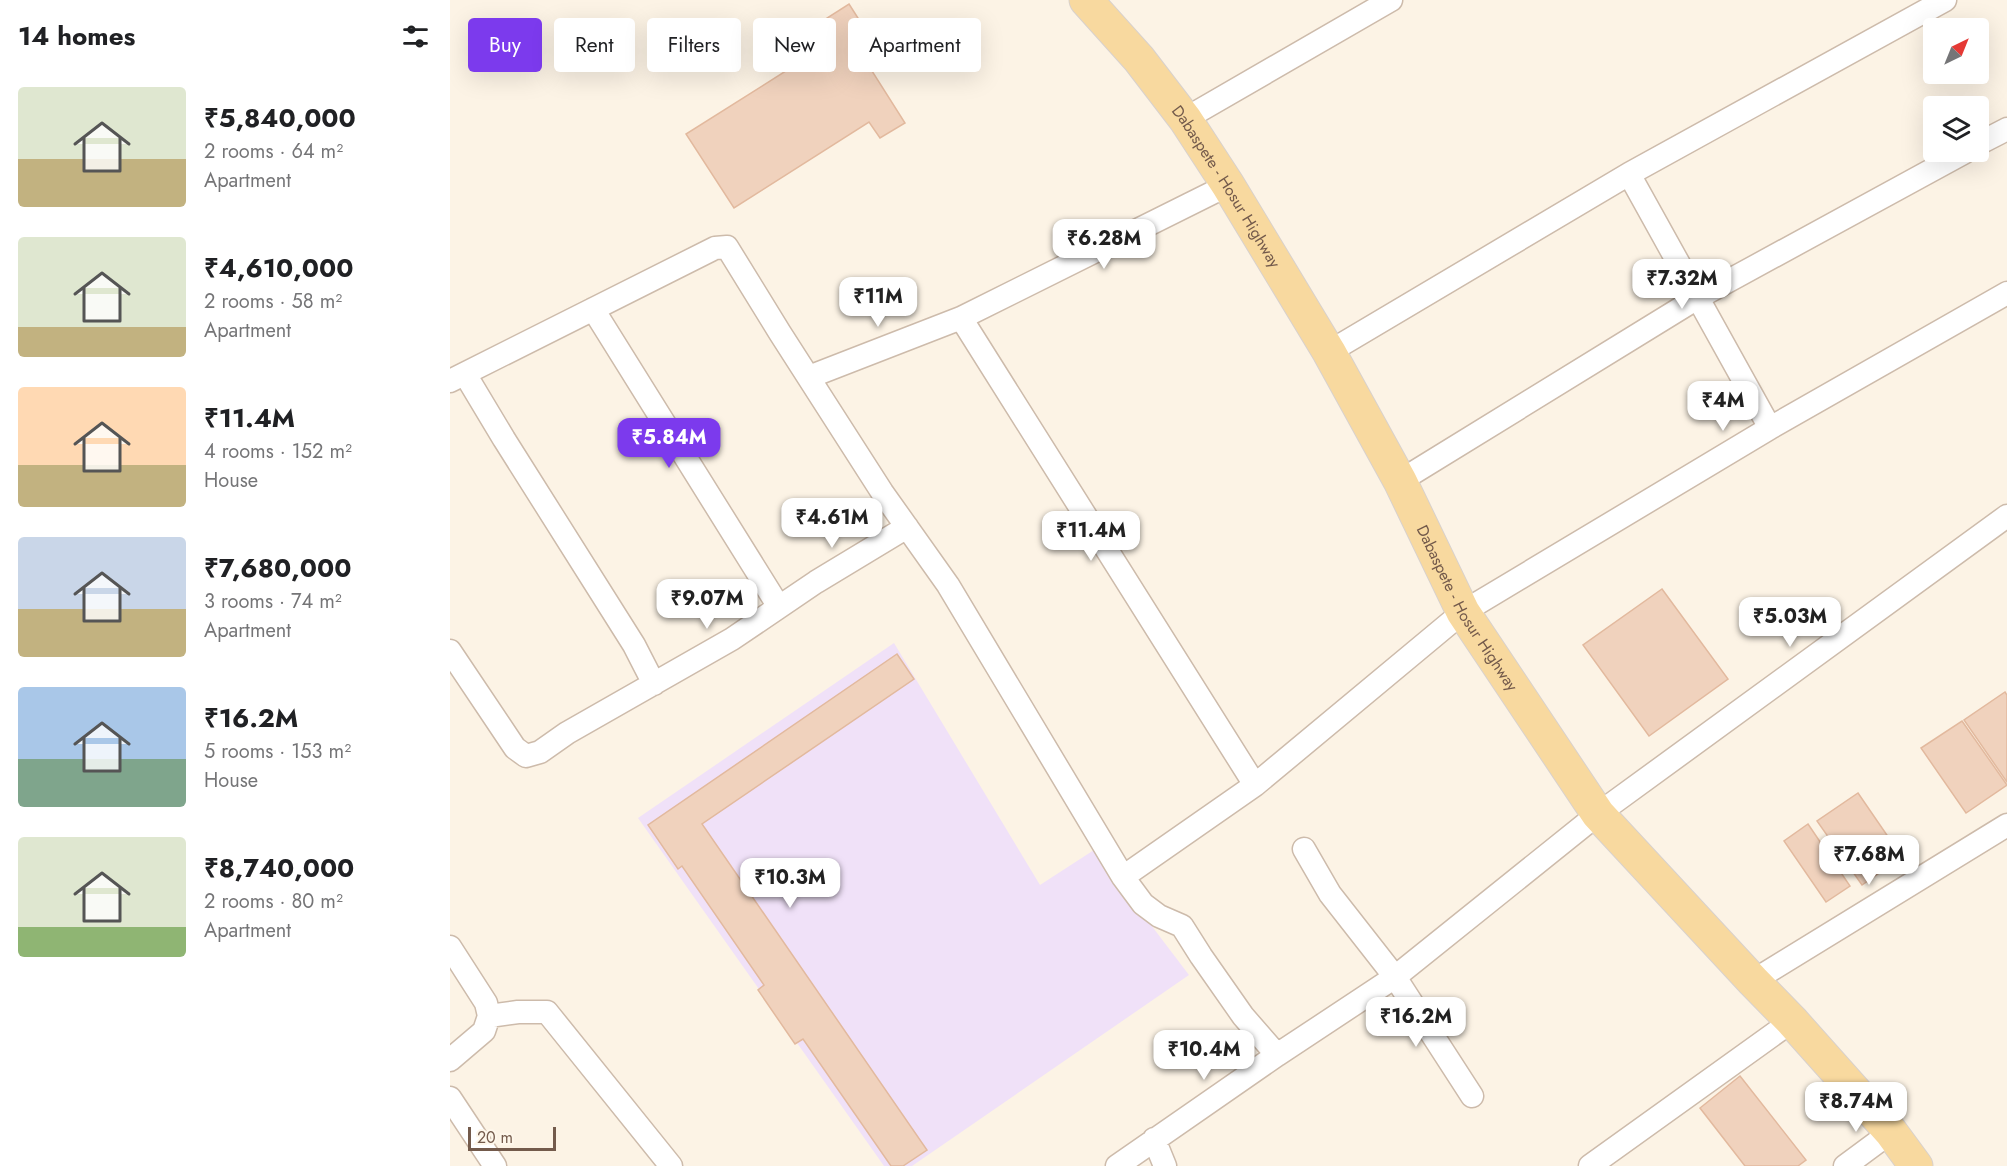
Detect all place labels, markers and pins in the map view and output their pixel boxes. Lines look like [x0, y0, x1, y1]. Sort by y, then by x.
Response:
pin: ₹6.28M [1055, 219, 1153, 270]
pin: ₹7.32M [1633, 259, 1731, 310]
pin: ₹11M [842, 277, 914, 328]
pin: ₹4M [1694, 381, 1752, 432]
pin: ₹5.84M [620, 418, 718, 469]
pin: ₹4.61M [783, 498, 881, 549]
pin: ₹11.4M [1042, 511, 1140, 562]
pin: ₹9.07M [658, 579, 756, 630]
pin: ₹5.03M [1741, 597, 1839, 648]
pin: ₹7.68M [1820, 835, 1918, 886]
pin: ₹10.3M [741, 858, 839, 909]
pin: ₹16.2M [1367, 997, 1465, 1048]
pin: ₹10.4M [1155, 1030, 1253, 1081]
pin: ₹8.74M [1807, 1082, 1905, 1133]

